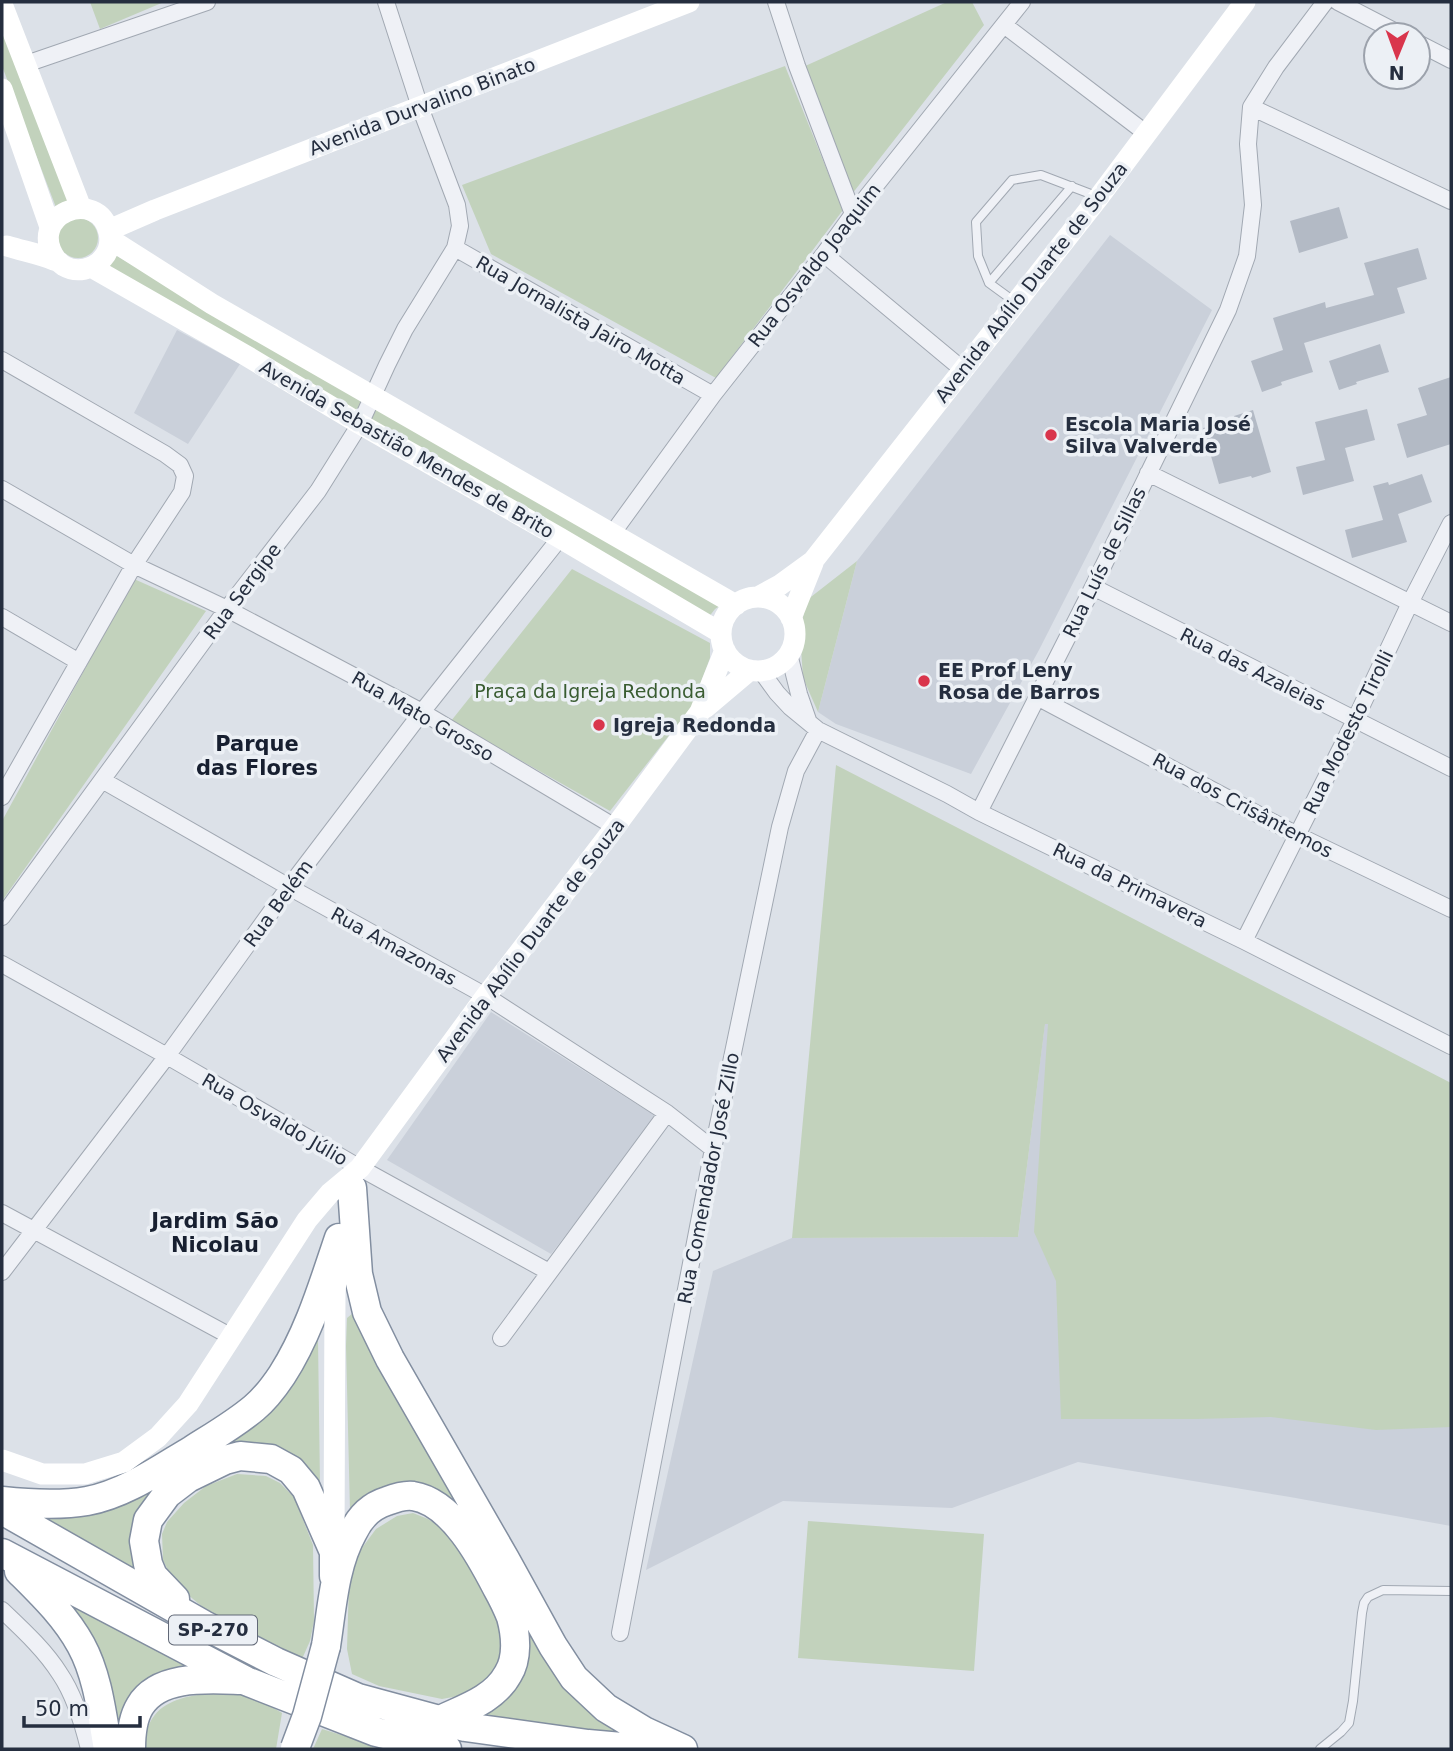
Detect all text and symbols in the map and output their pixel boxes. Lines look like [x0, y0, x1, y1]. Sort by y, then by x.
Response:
north arrow [1362, 21, 1432, 91]
street label: Avenida Durvalino Binato [306, 53, 538, 159]
text: N [1389, 62, 1405, 84]
street label: Avenida Abílio Duarte de Souza [930, 157, 1132, 407]
street label: Rua Osvaldo Joaquim [743, 179, 885, 351]
street label: Rua Jornalista Jairo Motta [472, 251, 690, 389]
street label: Avenida Sebastião Mendes de Brito [256, 355, 558, 543]
place label: Escola Maria José Silva Valverde [1065, 413, 1251, 457]
marker: Escola Maria José Silva Valverde [1043, 427, 1059, 443]
street label: Rua Luís de Sillas [1058, 483, 1150, 641]
street label: Rua Sergipe [199, 539, 285, 643]
street label: Rua das Azaleias [1177, 623, 1329, 715]
street label: Rua Modesto Tirolli [1299, 646, 1397, 818]
place label: EE Prof Leny Rosa de Barros [938, 659, 1100, 703]
street label: Rua Mato Grosso [348, 666, 498, 766]
marker: EE Prof Leny Rosa de Barros [916, 673, 932, 689]
park label: Praça da Igreja Redonda [474, 680, 706, 702]
place label: Igreja Redonda [613, 714, 776, 736]
marker: Igreja Redonda [591, 717, 607, 733]
district label: Parque das Flores [196, 732, 318, 780]
street label: Rua dos Crisântemos [1149, 748, 1337, 862]
street label: Avenida Abílio Duarte de Souza [431, 814, 629, 1066]
street label: Rua da Primavera [1049, 838, 1211, 932]
street label: Rua Belém [239, 855, 317, 951]
street label: Rua Amazonas [327, 902, 461, 990]
street label: Rua Comendador José Zillo [673, 1050, 743, 1306]
street label: Rua Osvaldo Júlio [198, 1068, 352, 1170]
district label: Jardim São Nicolau [149, 1209, 279, 1257]
road number: SP-270 [169, 1616, 257, 1644]
scale bar [24, 1684, 140, 1728]
text: 50 m [35, 1697, 89, 1721]

